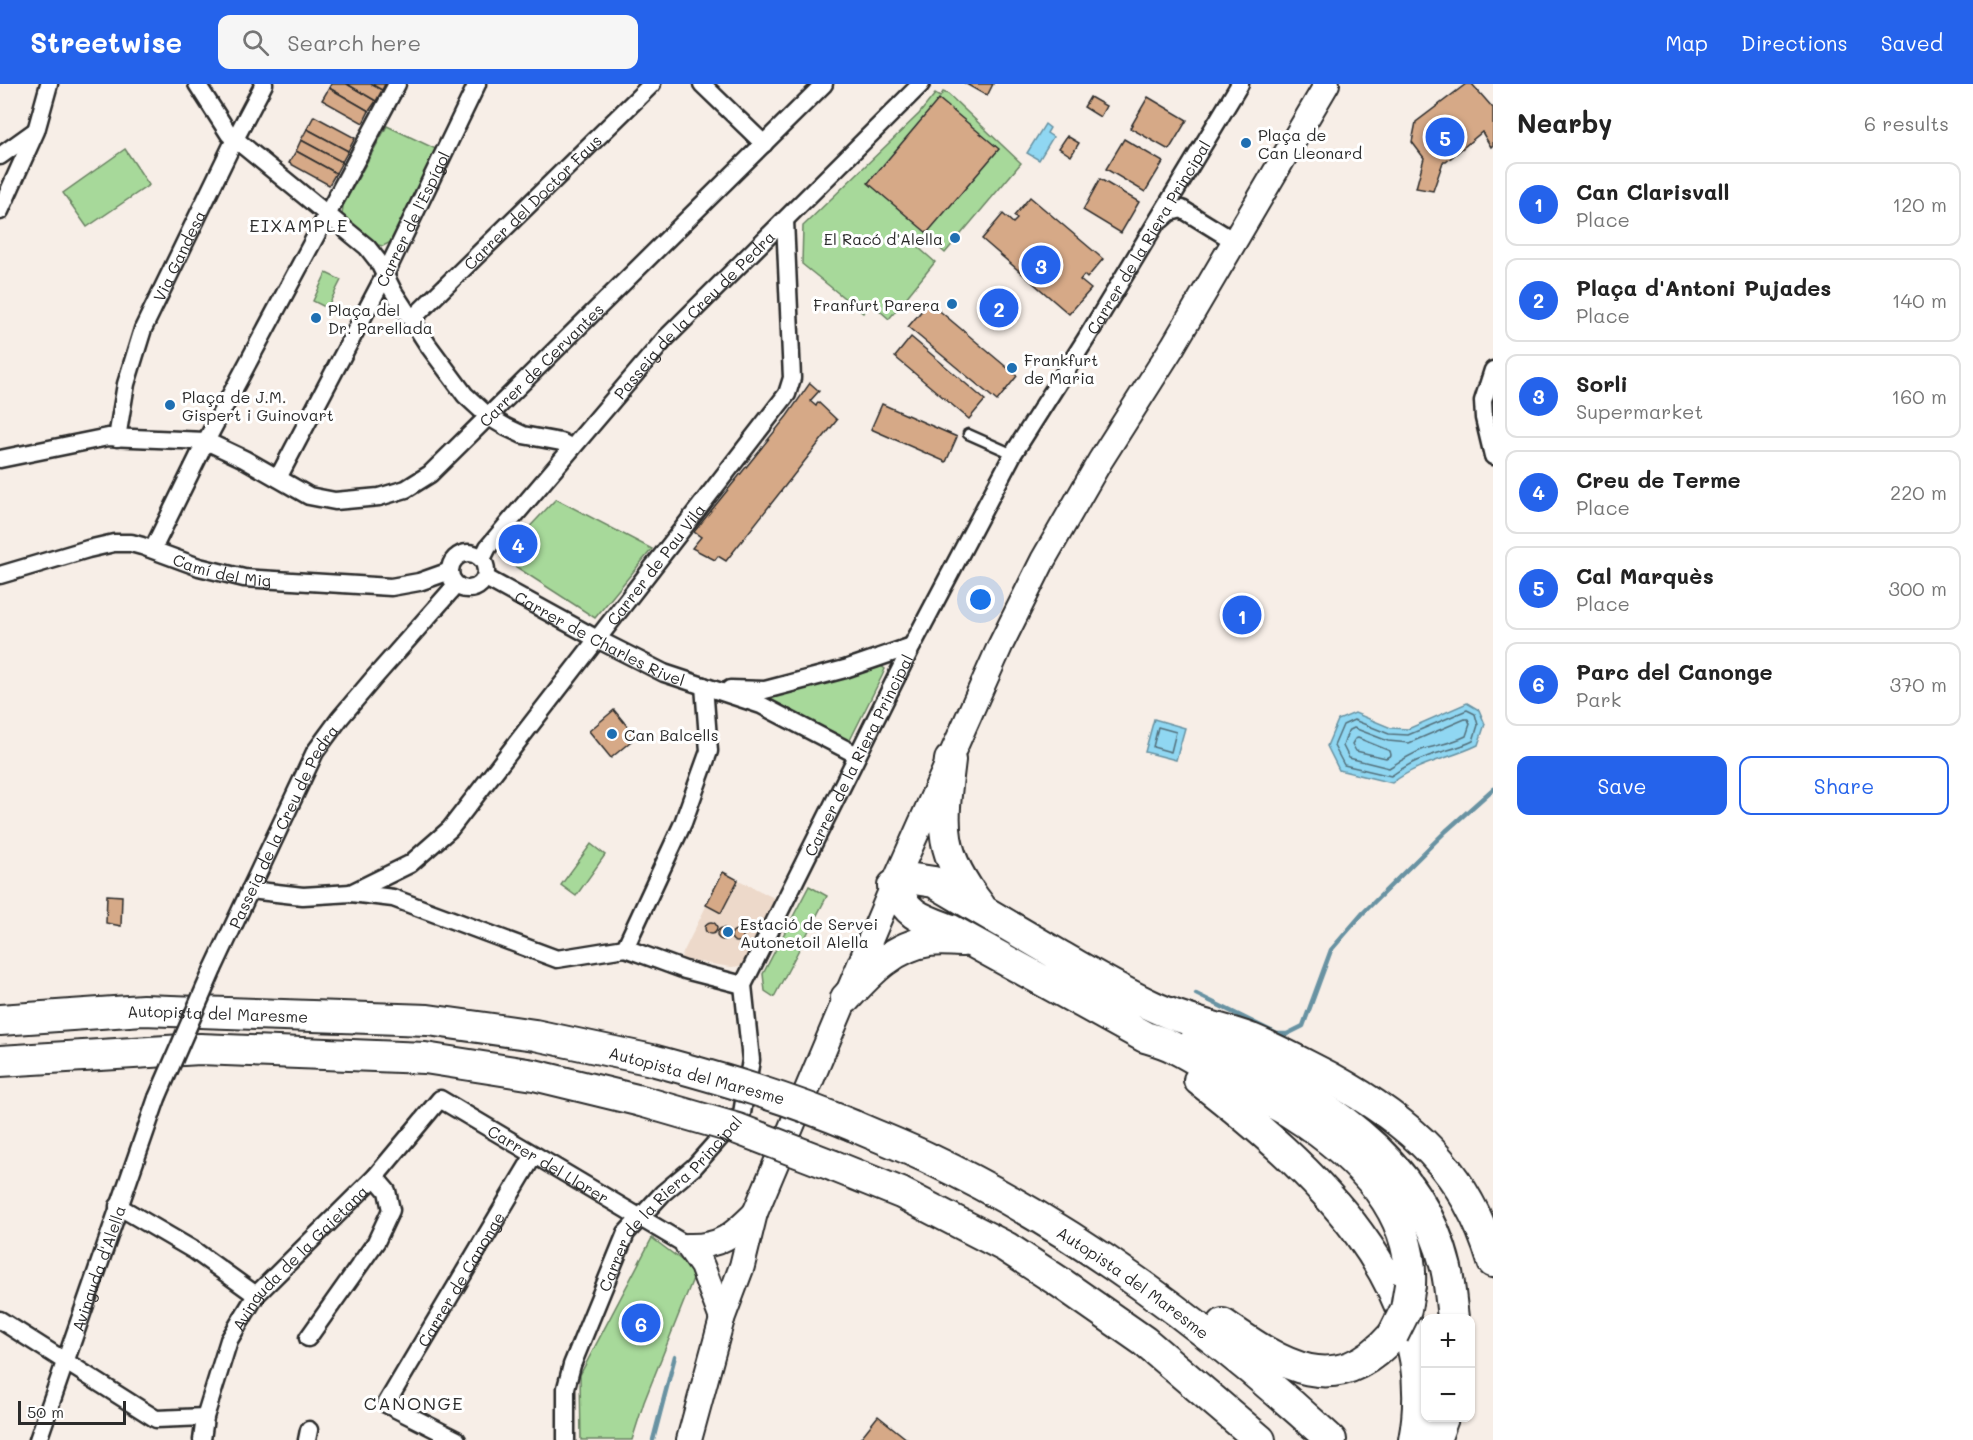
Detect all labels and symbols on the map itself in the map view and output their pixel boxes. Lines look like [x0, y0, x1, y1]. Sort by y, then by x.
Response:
pin: 5 [1426, 115, 1464, 160]
place label: Plaça de Can Lleonard [1258, 124, 1362, 163]
street label: Carrer del Doctor Faus [459, 129, 605, 274]
street label: Carrer de la Riera Principal [1081, 136, 1214, 338]
marker: Plaça de Can Lleonard [1239, 136, 1253, 150]
street label: Carrer de l'Espígol [370, 147, 454, 290]
street label: Via Gandesa [148, 206, 210, 305]
district label: EIXAMPLE [249, 213, 349, 237]
street label: Passeig de la Creu de Pedra [608, 226, 779, 403]
place label: El Racó d'Alella [824, 228, 943, 249]
marker: El Racó d'Alella [948, 231, 962, 245]
pin: 3 [1022, 242, 1060, 288]
pin: 2 [980, 286, 1018, 330]
place label: Franfurt Parera [813, 294, 940, 315]
marker: Franfurt Parera [945, 297, 959, 311]
street label: Carrer de Cervantes [474, 298, 607, 431]
place label: Plaça del Dr. Parellada [328, 299, 433, 338]
marker: Plaça del Dr. Parellada [309, 311, 323, 325]
place label: Frankfurt de Maria [1024, 349, 1098, 388]
marker: Frankfurt de Maria [1005, 361, 1019, 375]
place label: Plaça de J.M. Gispert i Guinovart [182, 386, 334, 425]
marker: Plaça de J.M. Gispert i Guinovart [163, 398, 177, 412]
street label: Carrer de Pau Vila [601, 499, 709, 629]
pin: 4 [498, 522, 538, 566]
street label: Camí del Mig [170, 548, 272, 590]
street label: Carrer de Charles Rivel [511, 585, 688, 690]
your location [966, 585, 995, 614]
pin: 1 [1222, 592, 1262, 638]
street label: Carrer de la Riera Principal [799, 650, 917, 859]
street label: Passeig de la Creu de Pedra [223, 720, 342, 931]
place label: Can Balcells [624, 724, 718, 745]
marker: Can Balcells [605, 727, 619, 741]
place label: Estació de Servei Autonetoil Alella [740, 913, 878, 952]
marker: Estació de Servei Autonetoil Alella [721, 925, 735, 939]
street label: Autopista del Maresme [126, 999, 309, 1026]
street label: Autopista del Maresme [607, 1041, 787, 1109]
street label: Carrer de la Riera Principal [593, 1111, 746, 1294]
street label: Carrer del Llorer [484, 1119, 613, 1208]
street label: Avinguda de la Gaietana [227, 1180, 372, 1334]
street label: Avinguda d'Alella [66, 1202, 129, 1334]
street label: Carrer de Canonge [412, 1208, 509, 1350]
street label: Autopista del Maresme [1053, 1221, 1214, 1343]
pin: 6 [622, 1300, 660, 1346]
district label: CANONGE [364, 1391, 464, 1415]
scale bar [18, 1398, 126, 1426]

